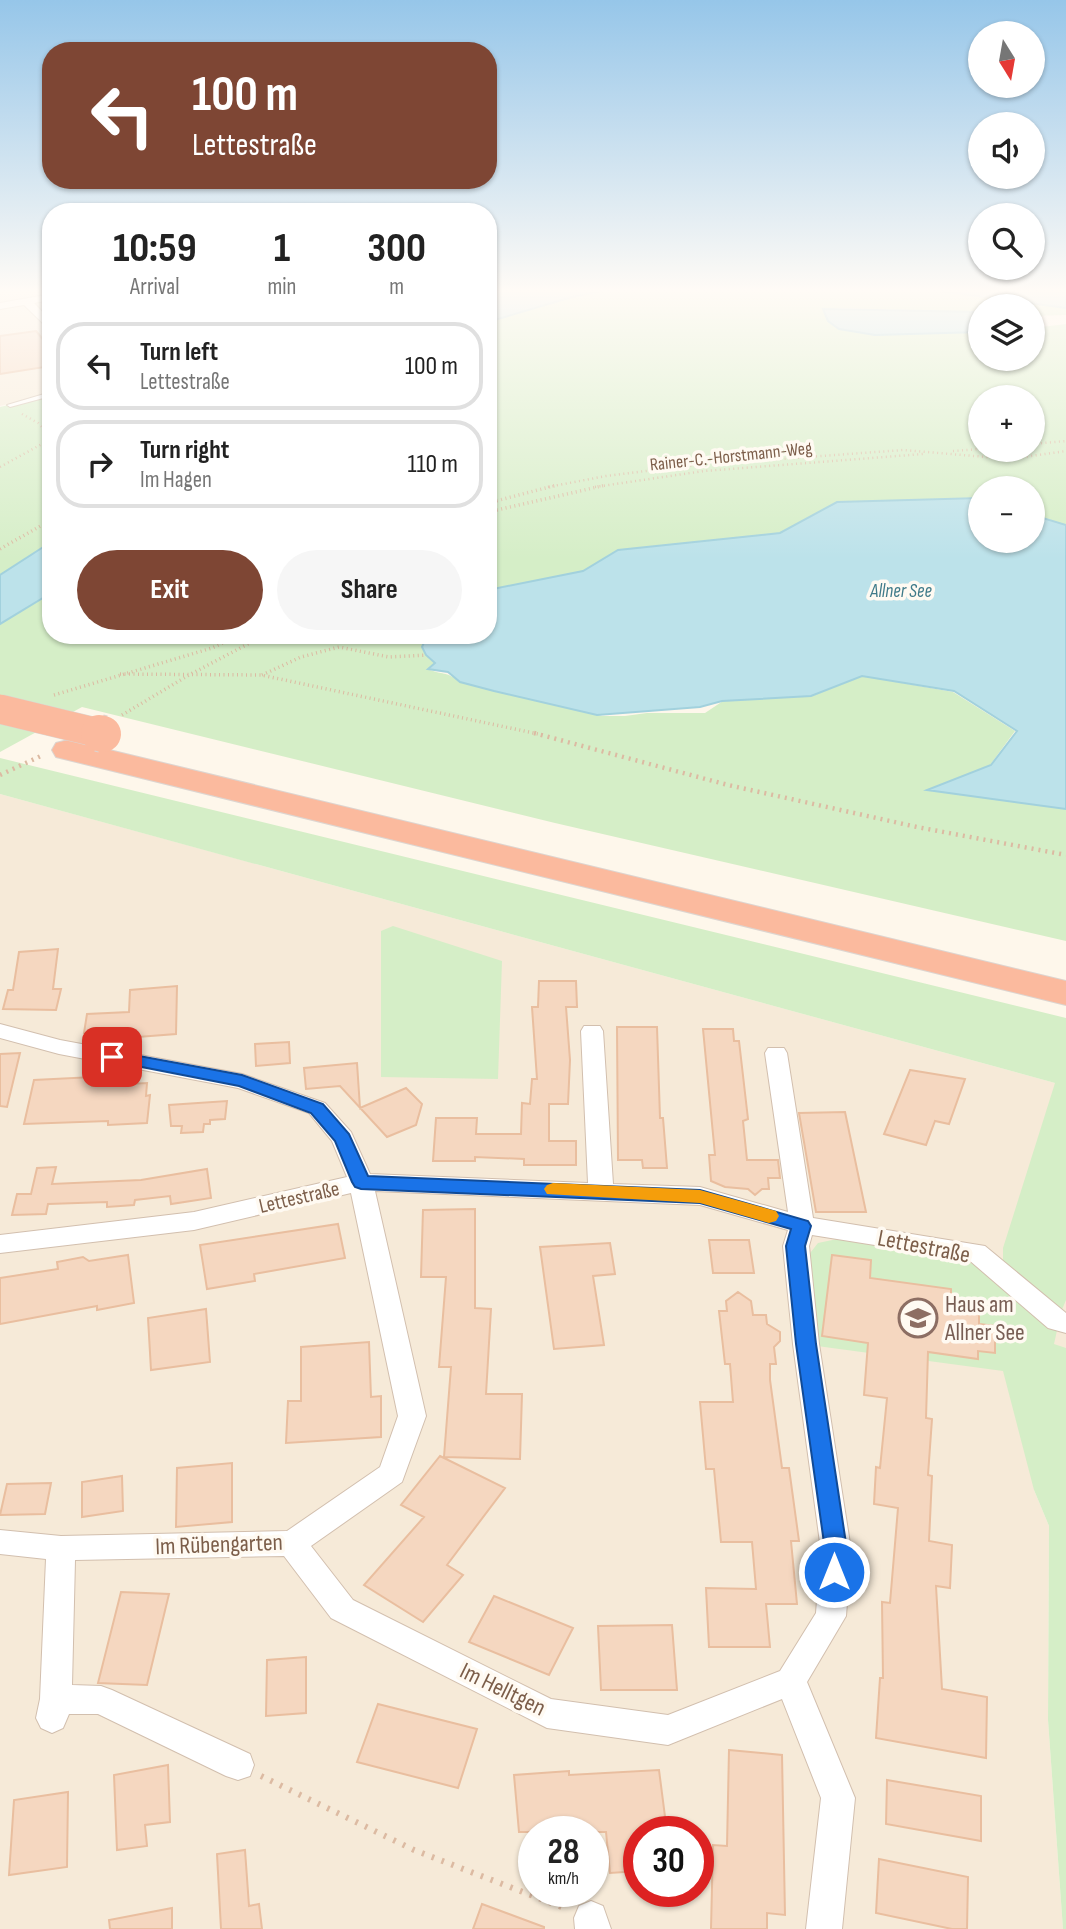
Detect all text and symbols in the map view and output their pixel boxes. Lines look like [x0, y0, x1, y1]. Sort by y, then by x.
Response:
north arrow [968, 21, 1045, 98]
map controls [968, 21, 1045, 553]
text: 100 m [192, 66, 298, 125]
icon: left [77, 70, 168, 161]
button: sound [968, 112, 1045, 189]
text: Lettestraße [192, 126, 317, 165]
button: search [968, 203, 1045, 280]
text: 10:59 [113, 223, 197, 274]
text: 1 [274, 223, 290, 274]
text: 300 [367, 223, 426, 274]
text: Arrival [130, 273, 179, 301]
text: min [267, 273, 296, 301]
text: m [389, 273, 404, 301]
button: layers [968, 294, 1045, 371]
text: Turn left [140, 337, 218, 368]
icon: left [81, 347, 119, 385]
text: 100 m [405, 351, 458, 382]
text: Lettestraße [140, 368, 230, 396]
button: + [968, 385, 1045, 462]
text: Turn right [140, 435, 229, 466]
street label: Rainer-C.-Horstmann-Weg [649, 438, 813, 475]
icon: right [81, 445, 119, 483]
text: 110 m [407, 449, 458, 480]
text: Im Hagen [140, 466, 212, 494]
button: − [968, 476, 1045, 553]
button: Exit [77, 550, 263, 630]
button: Share [277, 550, 462, 630]
water label: Allner See [869, 580, 932, 603]
pin [82, 1027, 142, 1087]
icon: arrive [93, 1038, 131, 1076]
street label: Lettestraße [256, 1176, 342, 1219]
street label: Lettestraße [875, 1223, 973, 1270]
place label: Haus am Allner See [944, 1290, 1025, 1347]
school or university icon: Haus am Allner See [897, 1297, 939, 1339]
street label: Im Rübengarten [155, 1528, 283, 1561]
position arrow [797, 1535, 871, 1609]
street label: Im Helltgen [455, 1656, 550, 1723]
speed limit sign: 30 [623, 1816, 714, 1907]
text: 28 [548, 1831, 579, 1874]
text: km/h [548, 1868, 579, 1889]

